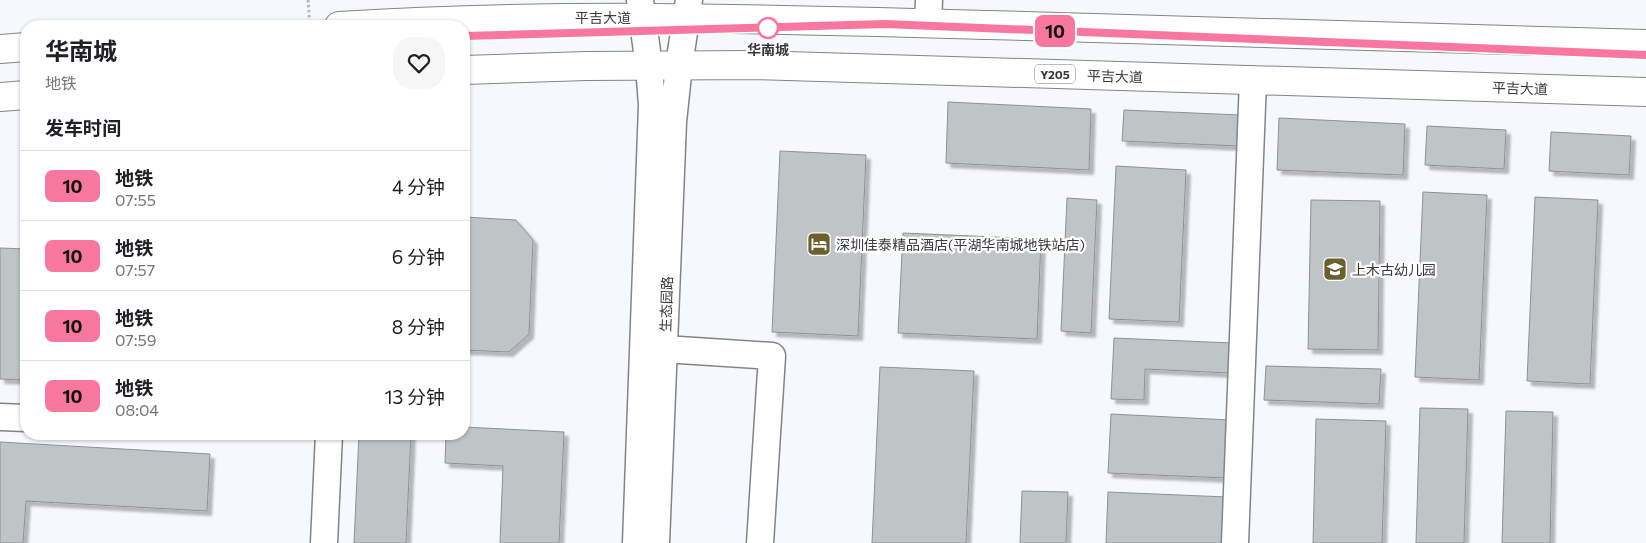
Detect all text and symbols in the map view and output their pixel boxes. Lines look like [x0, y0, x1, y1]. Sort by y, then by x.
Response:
street label: 平吉大道 [575, 9, 631, 26]
line badge: 10 [1032, 15, 1078, 47]
marker: 华南城 [757, 17, 779, 39]
text: 10 [1045, 20, 1065, 42]
text: 华南城 [45, 36, 117, 65]
button: heart [393, 37, 445, 89]
place label: 华南城 [747, 41, 789, 58]
road number: Y205 [1035, 64, 1075, 84]
street label: 平吉大道 [1087, 67, 1143, 85]
text: 地铁 [45, 73, 77, 92]
street label: 平吉大道 [1492, 79, 1548, 97]
text: 发车时间 [45, 116, 121, 139]
text: 地铁 [115, 166, 153, 189]
text: 10 [62, 175, 83, 197]
text: 4 分钟 [392, 175, 445, 198]
text: 07:55 [115, 190, 156, 209]
hotel icon: 深圳佳泰精品酒店(平湖华南城地铁站店) [806, 231, 832, 257]
text: 地铁 [115, 236, 153, 259]
place label: 深圳佳泰精品酒店(平湖华南城地铁站店) [836, 236, 1085, 253]
text: 10 [62, 245, 83, 267]
text: 6 分钟 [392, 245, 445, 268]
school or university icon: 上木古幼儿园 [1322, 256, 1348, 282]
text: 07:57 [115, 260, 155, 279]
place label: 上木古幼儿园 [1352, 261, 1436, 278]
street label: 生态园路 [657, 276, 675, 332]
text: 地铁 [115, 306, 153, 329]
text: 10 [62, 315, 83, 337]
text: 8 分钟 [392, 315, 445, 338]
text: 07:59 [115, 330, 157, 349]
text: 地铁 [115, 376, 153, 399]
text: 10 [62, 385, 83, 407]
text: 13 分钟 [384, 385, 445, 408]
text: 08:04 [115, 400, 159, 419]

